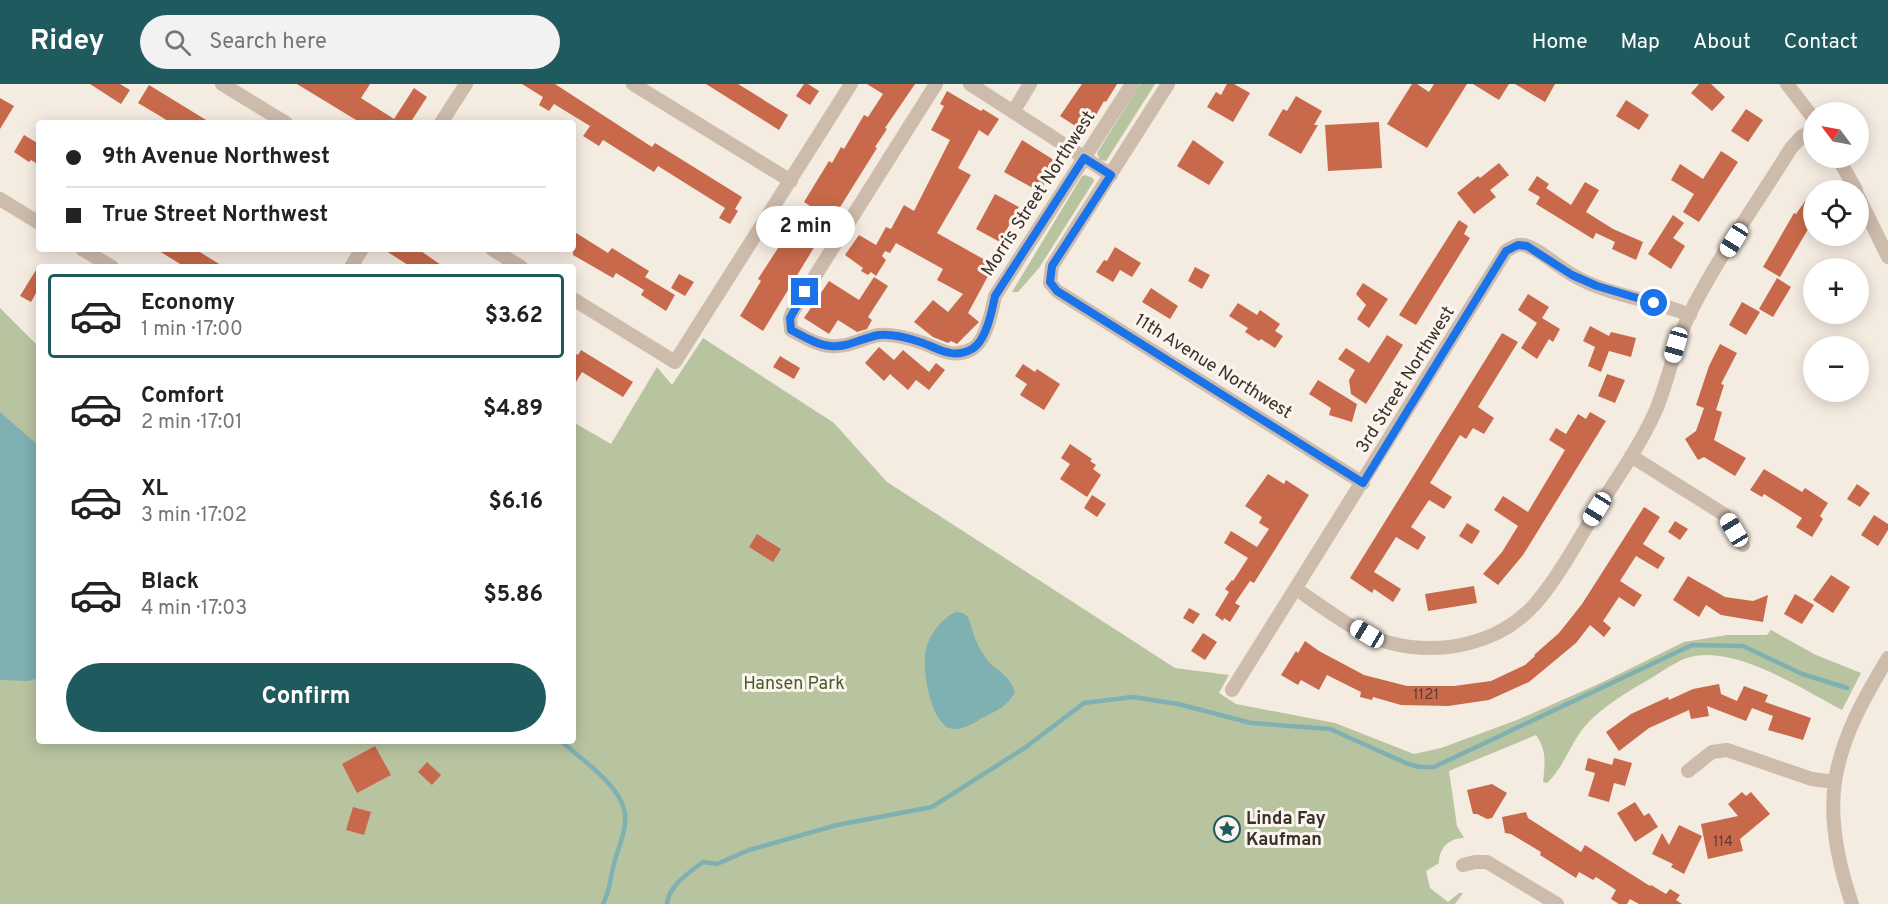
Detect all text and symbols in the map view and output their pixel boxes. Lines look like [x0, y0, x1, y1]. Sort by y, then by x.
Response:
search box [140, 15, 560, 69]
text: Ridey [30, 24, 104, 60]
icon: search [161, 26, 194, 59]
text: Search here [209, 29, 327, 56]
text: Home [1532, 29, 1588, 56]
text: Map [1621, 29, 1660, 56]
text: About [1693, 29, 1751, 56]
text: Contact [1784, 29, 1858, 56]
north arrow [1803, 102, 1869, 168]
map controls [1803, 102, 1869, 402]
street label: Morris Street Northwest [977, 107, 1101, 281]
text: 9th Avenue Northwest [102, 144, 330, 171]
button: locate [1803, 180, 1869, 246]
text: True Street Northwest [102, 202, 328, 229]
callout: 2 min [756, 205, 854, 247]
text: 2 min [779, 214, 832, 240]
car [1717, 220, 1751, 260]
button: + [1803, 258, 1869, 324]
route end [791, 278, 818, 305]
icon: car [69, 289, 123, 343]
route start [1640, 289, 1667, 316]
text: Economy [141, 290, 235, 317]
street label: 3rd Street Northwest [1351, 302, 1461, 458]
text: $3.62 [485, 303, 543, 330]
street label: 11th Avenue Northwest [1130, 309, 1296, 425]
text: 1 min · 17:00 [141, 317, 243, 343]
car [1662, 325, 1690, 365]
button: − [1803, 336, 1869, 402]
icon: car [69, 382, 123, 436]
text: Comfort [141, 383, 224, 410]
text: $4.89 [483, 396, 543, 423]
text: 2 min · 17:01 [141, 410, 242, 436]
icon: car [69, 475, 123, 529]
text: XL [141, 476, 168, 503]
text: $6.16 [489, 489, 543, 516]
car [1580, 489, 1614, 529]
text: 3 min · 17:02 [141, 503, 247, 529]
car [1717, 510, 1751, 550]
icon: car [69, 568, 123, 622]
text: Black [141, 569, 199, 596]
text: $5.86 [484, 582, 543, 609]
text: 4 min · 17:03 [141, 596, 247, 622]
car [1347, 617, 1387, 651]
button: Confirm [66, 663, 546, 732]
park label: Hansen Park [743, 673, 845, 696]
house number: 1121 [1413, 686, 1439, 705]
place label: Linda Fay Kaufman [1246, 808, 1326, 852]
place icon: Linda Fay Kaufman [1212, 814, 1242, 844]
house number: 114 [1713, 833, 1733, 852]

